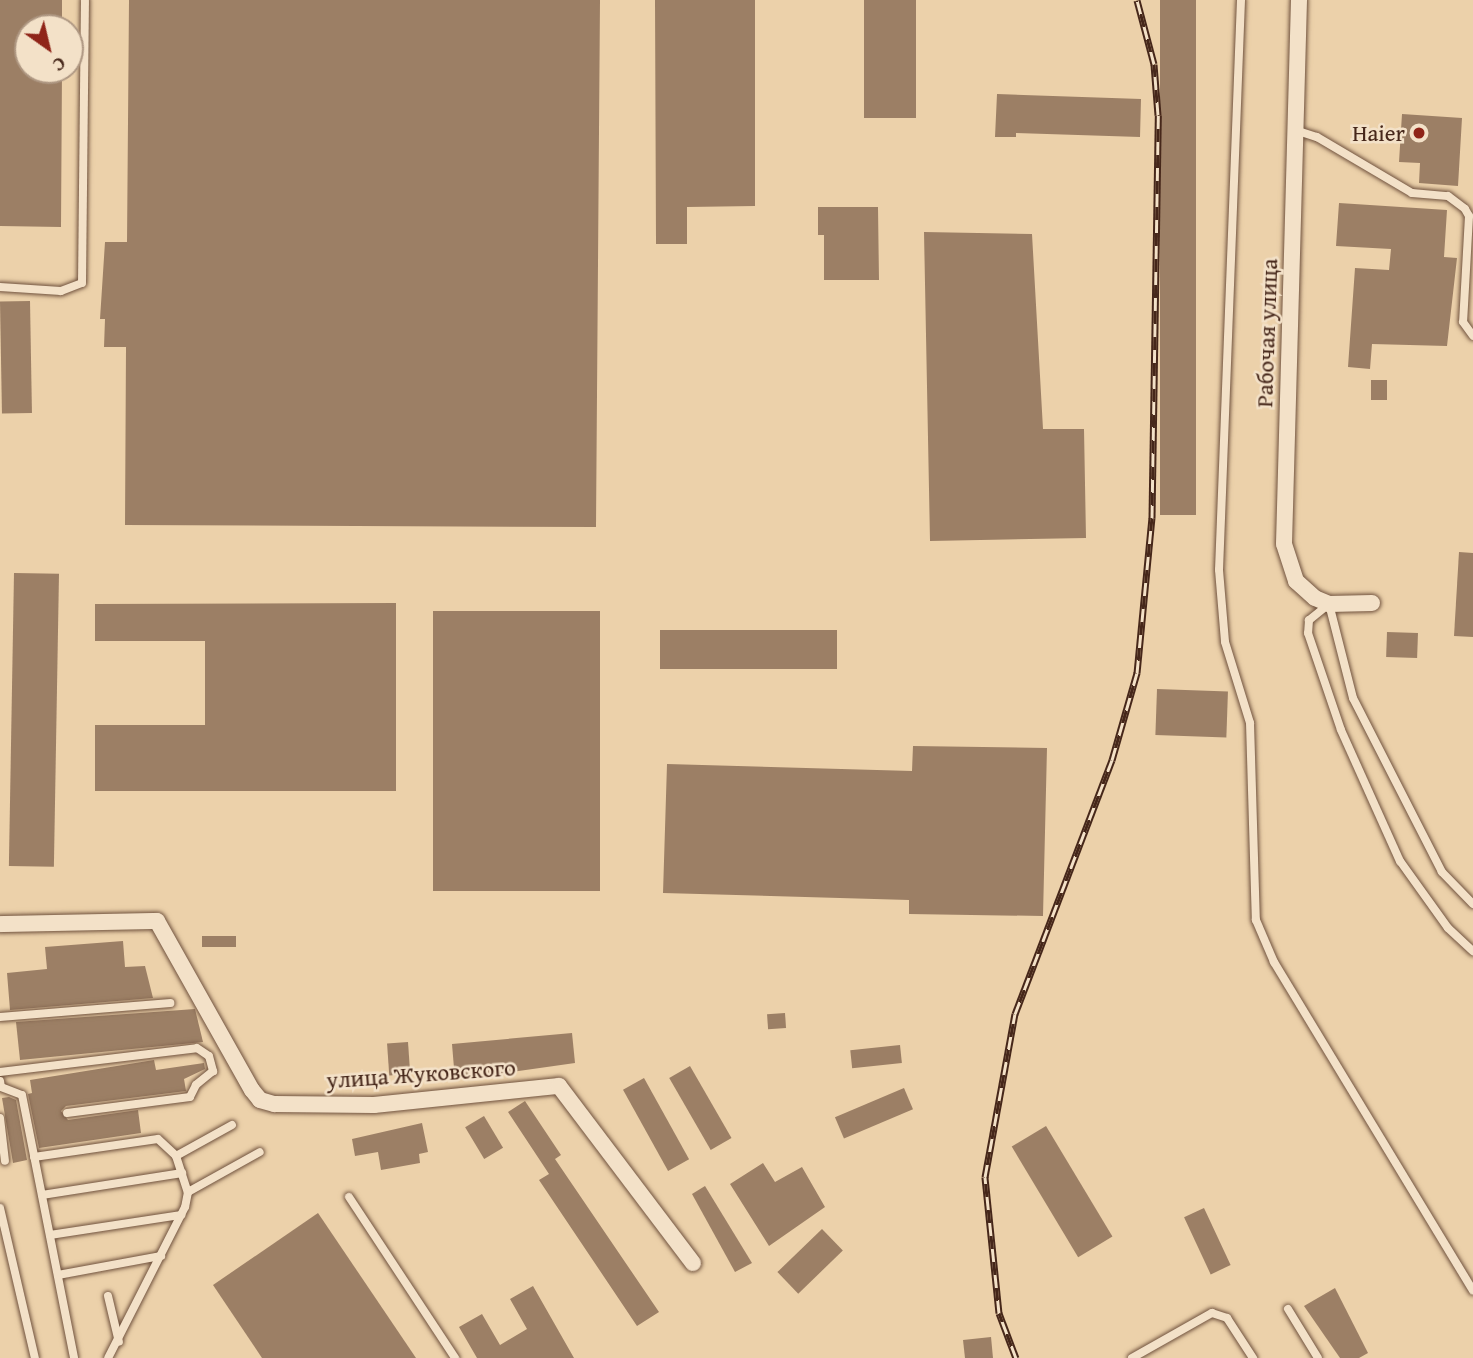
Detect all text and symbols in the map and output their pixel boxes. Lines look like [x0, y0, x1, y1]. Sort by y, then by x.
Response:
north arrow [14, 14, 84, 84]
text: С [47, 50, 72, 79]
place label: Haier [1352, 119, 1405, 147]
marker: Haier [1411, 125, 1427, 141]
street label: Рабочая улица [1251, 258, 1283, 408]
street label: улица Жуковского [325, 1054, 517, 1094]

